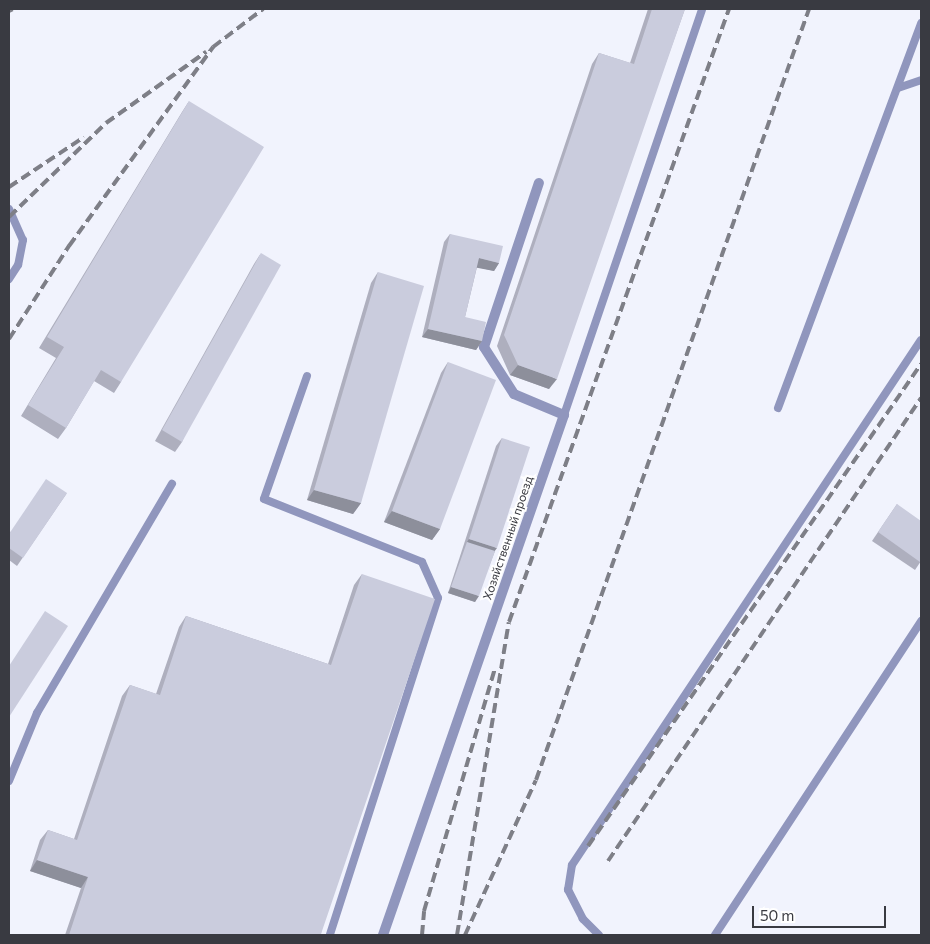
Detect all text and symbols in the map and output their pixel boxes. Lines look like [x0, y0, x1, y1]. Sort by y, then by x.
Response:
street label: Хозяйственный проезд [480, 474, 536, 602]
scale bar [755, 896, 889, 928]
text: 50 m [760, 906, 794, 924]

